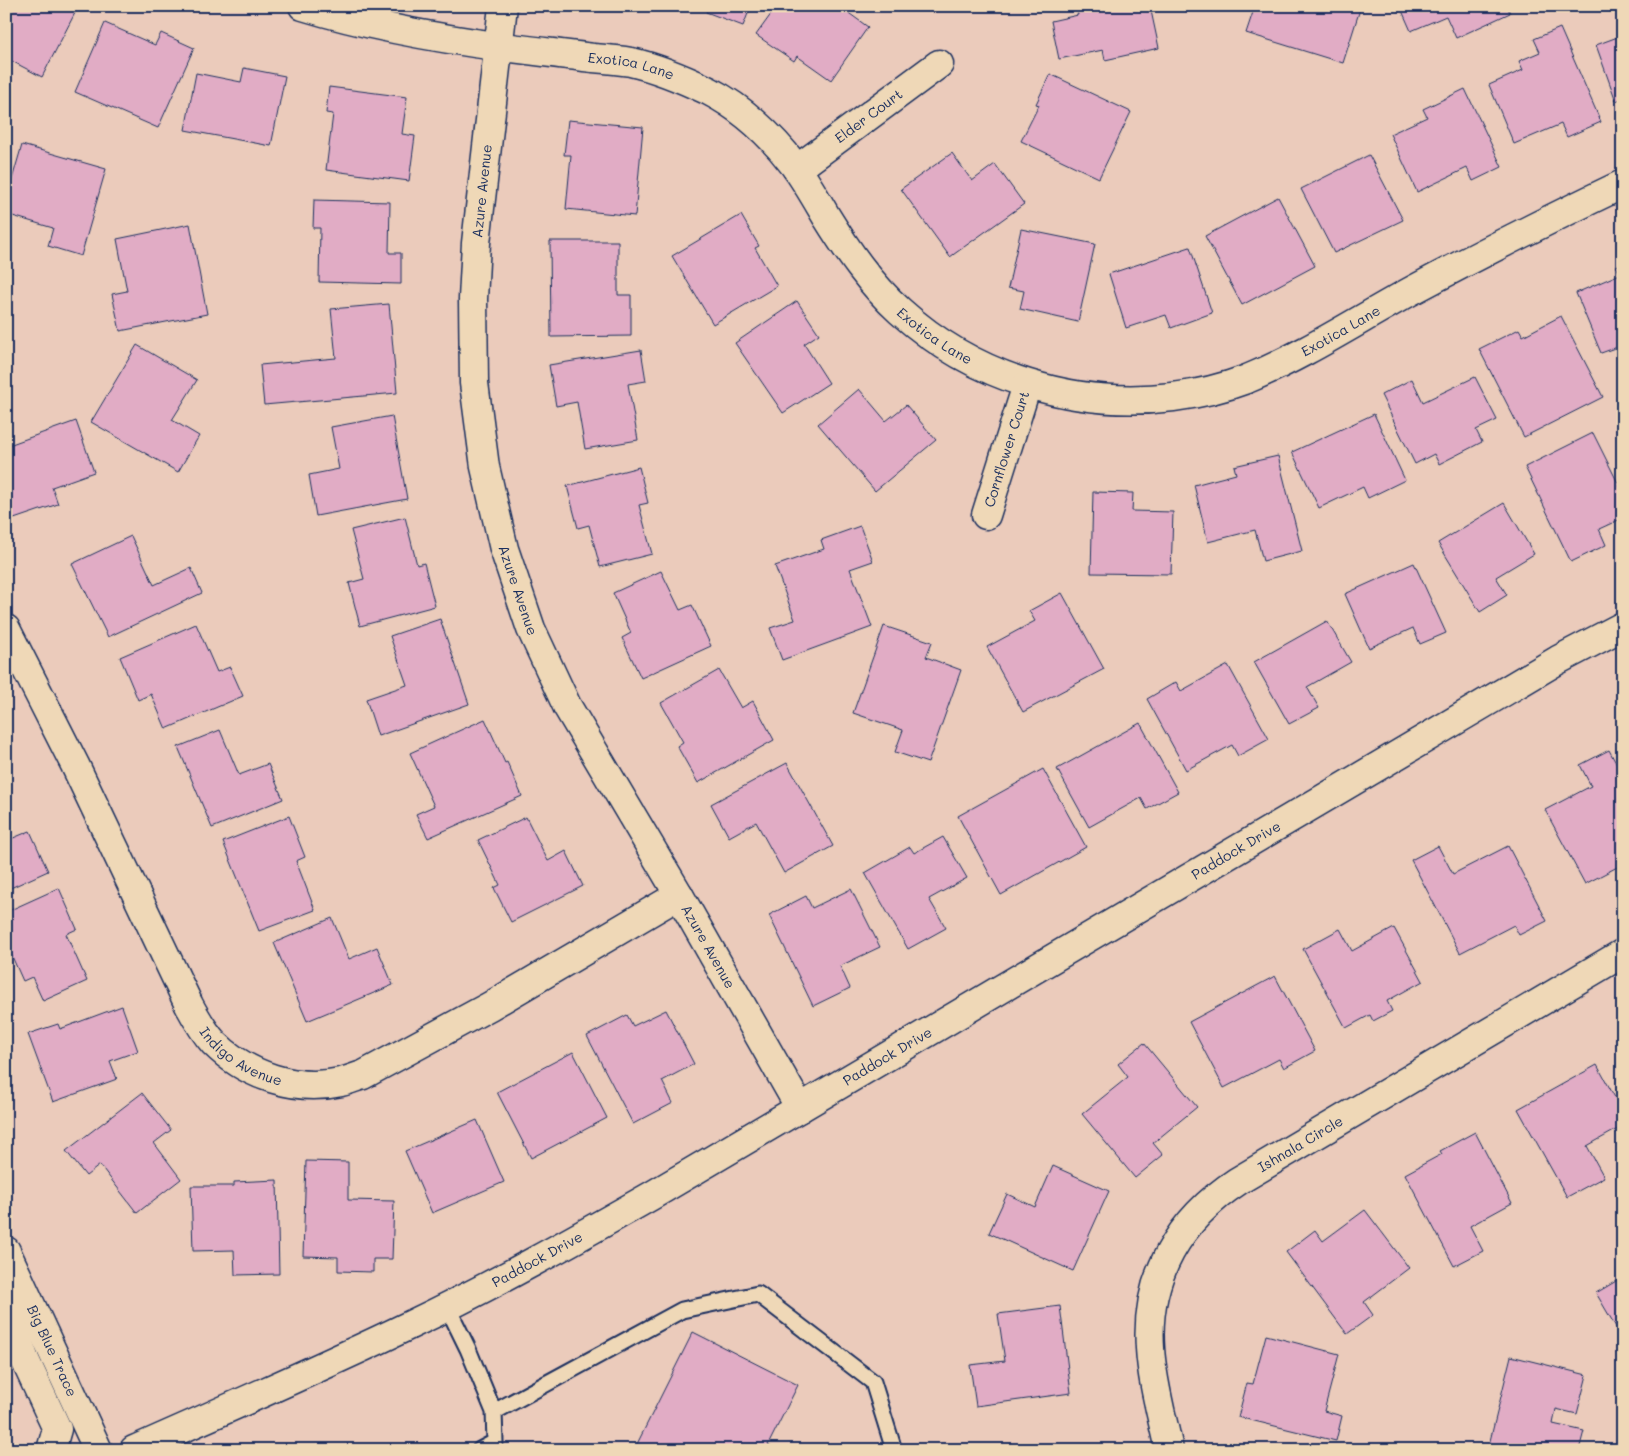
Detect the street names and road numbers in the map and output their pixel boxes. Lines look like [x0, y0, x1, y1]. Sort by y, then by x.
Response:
street label: Exotica Lane [587, 47, 677, 84]
street label: Elder Court [831, 84, 906, 147]
street label: Azure Avenue [467, 143, 496, 239]
street label: Exotica Lane [1298, 301, 1383, 361]
street label: Exotica Lane [893, 303, 976, 368]
street label: Cornflower Court [979, 389, 1033, 509]
street label: Azure Avenue [494, 543, 543, 638]
street label: Paddock Drive [1188, 816, 1284, 884]
street label: Azure Avenue [677, 901, 740, 992]
street label: Paddock Drive [839, 1022, 935, 1090]
street label: Indigo Avenue [196, 1023, 284, 1090]
street label: Ishnala Circle [1254, 1111, 1346, 1176]
street label: Paddock Drive [488, 1227, 586, 1291]
street label: Big Blue Trace [23, 1302, 82, 1400]

